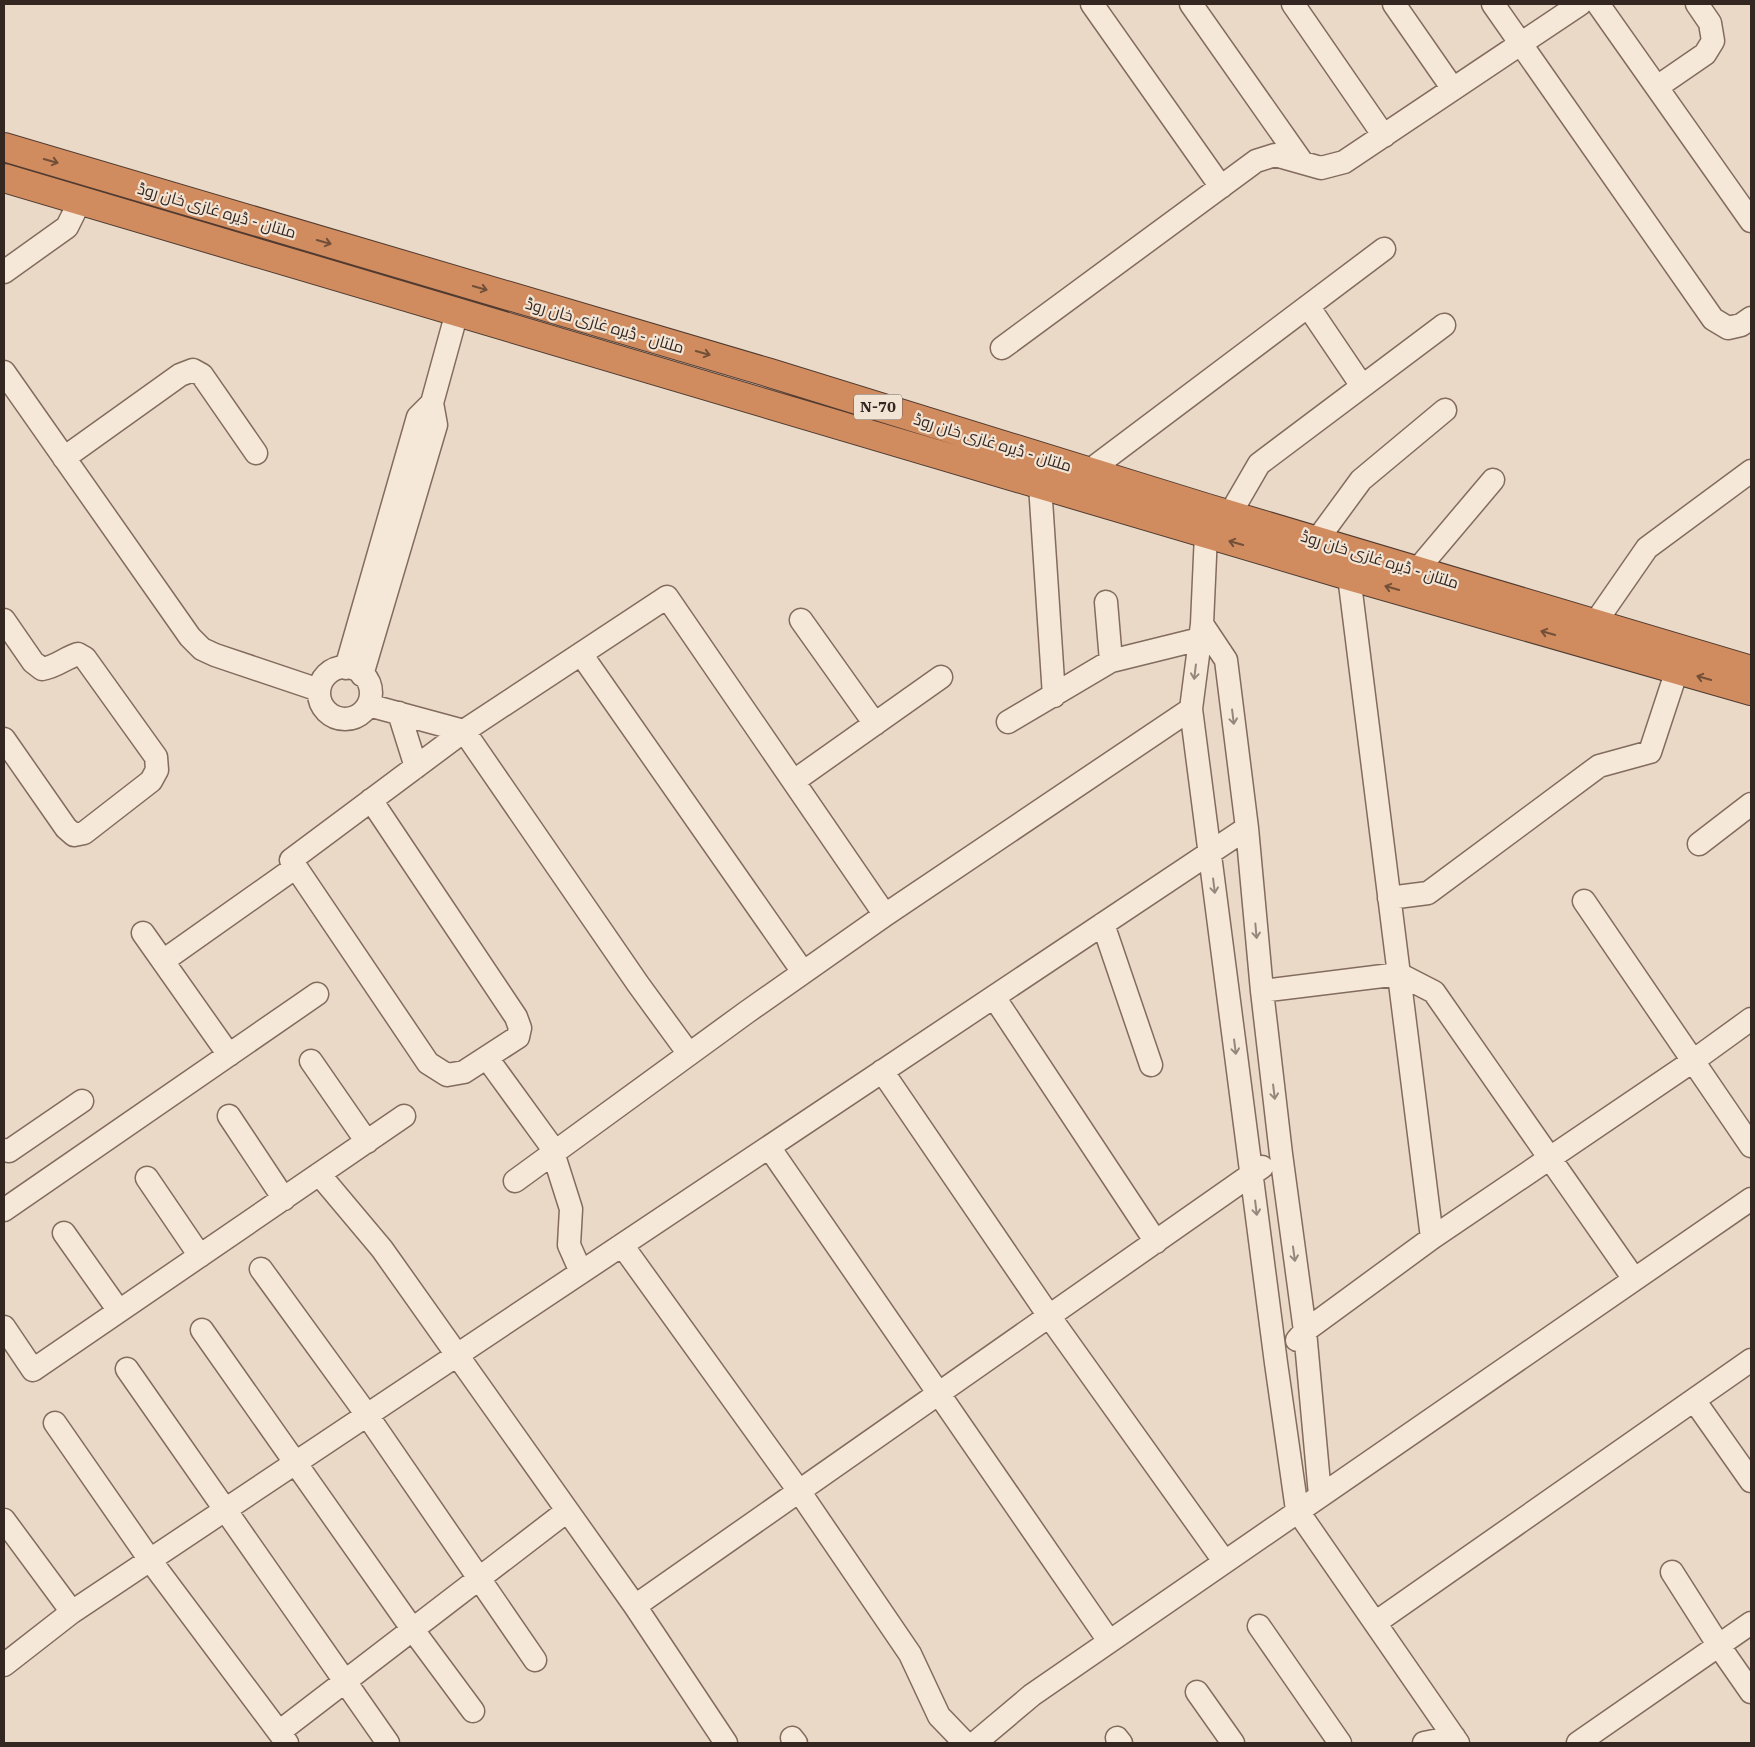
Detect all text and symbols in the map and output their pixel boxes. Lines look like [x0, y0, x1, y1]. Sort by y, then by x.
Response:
one-way arrow [42, 157, 58, 167]
street label: ملتان - ڈیرہ غازی خان روڈ [135, 178, 299, 243]
one-way arrow [315, 237, 331, 247]
one-way arrow [471, 283, 487, 293]
street label: ملتان - ڈیرہ غازی خان روڈ [523, 293, 687, 358]
one-way arrow [694, 349, 710, 359]
road number: N-70 [854, 394, 902, 420]
street label: ملتان - ڈیرہ غازی خان روڈ [911, 408, 1074, 476]
street label: ملتان - ڈیرہ غازی خان روڈ [1298, 525, 1461, 593]
one-way arrow [1228, 537, 1244, 547]
one-way arrow [1384, 583, 1400, 593]
one-way arrow [1541, 628, 1557, 638]
one-way arrow [1190, 664, 1200, 680]
one-way arrow [1697, 673, 1713, 682]
one-way arrow [1228, 709, 1238, 725]
one-way arrow [1209, 877, 1219, 893]
one-way arrow [1251, 923, 1261, 939]
one-way arrow [1230, 1038, 1240, 1054]
one-way arrow [1269, 1084, 1279, 1100]
one-way arrow [1251, 1200, 1261, 1216]
one-way arrow [1290, 1245, 1300, 1261]

